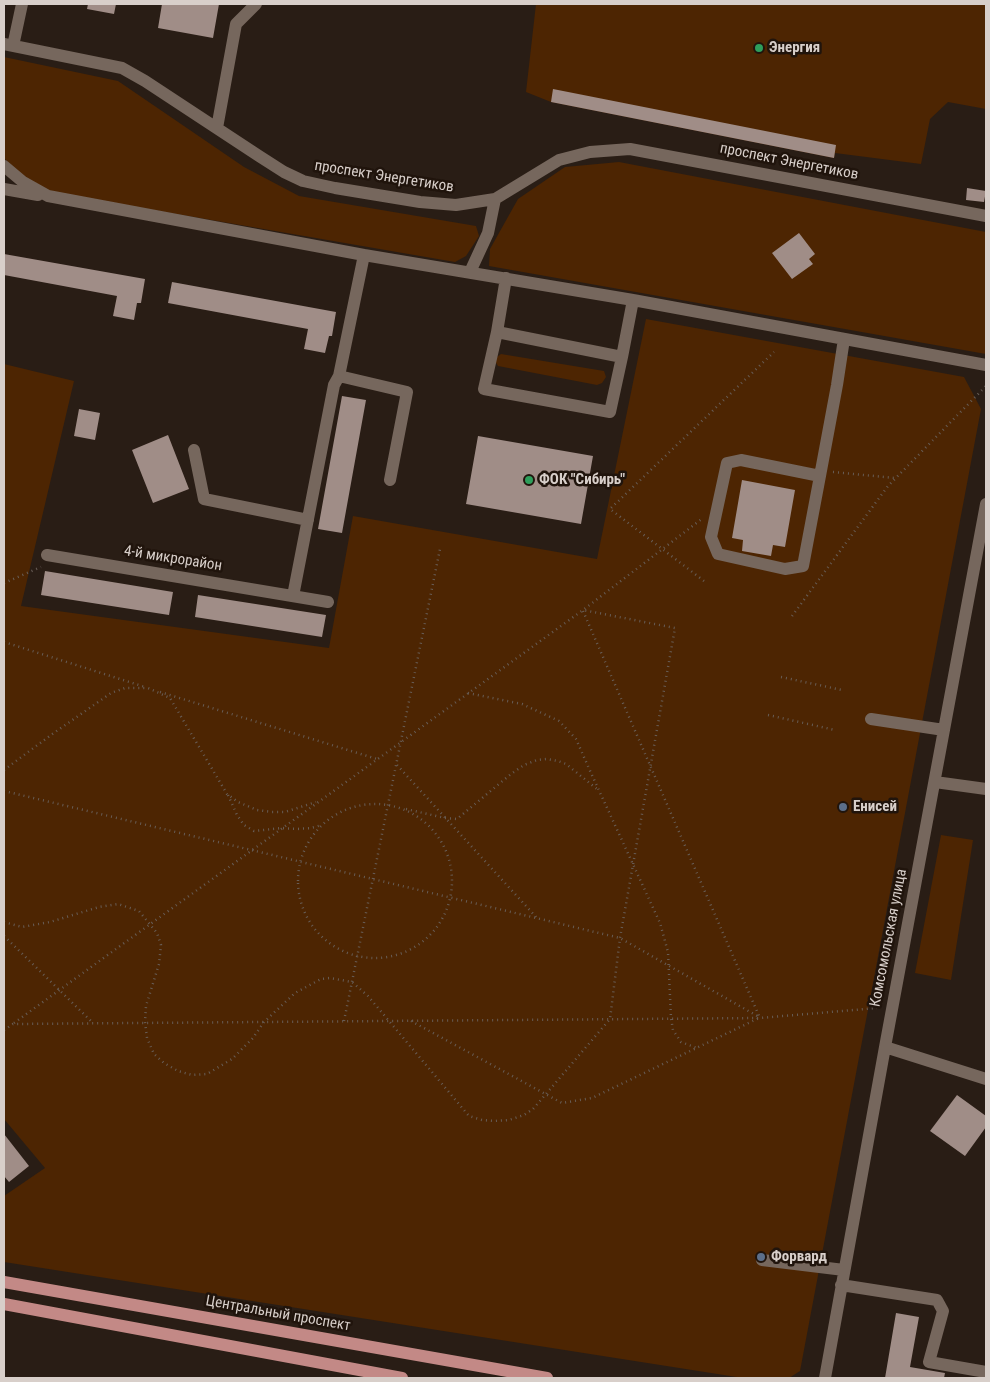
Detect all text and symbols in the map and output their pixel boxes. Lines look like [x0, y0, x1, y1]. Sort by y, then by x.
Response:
place label: Энергия [769, 39, 820, 57]
marker: Энергия [753, 42, 765, 54]
street label: проспект Энергетиков [718, 140, 860, 184]
street label: проспект Энергетиков [313, 157, 455, 197]
place label: ФОК "Сибирь" [539, 471, 625, 489]
marker: ФОК "Сибирь" [523, 474, 535, 486]
street label: 4-й микрорайон [123, 542, 223, 576]
place label: Енисей [853, 798, 897, 816]
marker: Енисей [837, 801, 849, 813]
street label: Комсомольская улица [867, 868, 911, 1008]
place label: Форвард [771, 1248, 827, 1266]
marker: Форвард [755, 1251, 767, 1263]
street label: Центральный проспект [204, 1292, 352, 1336]

